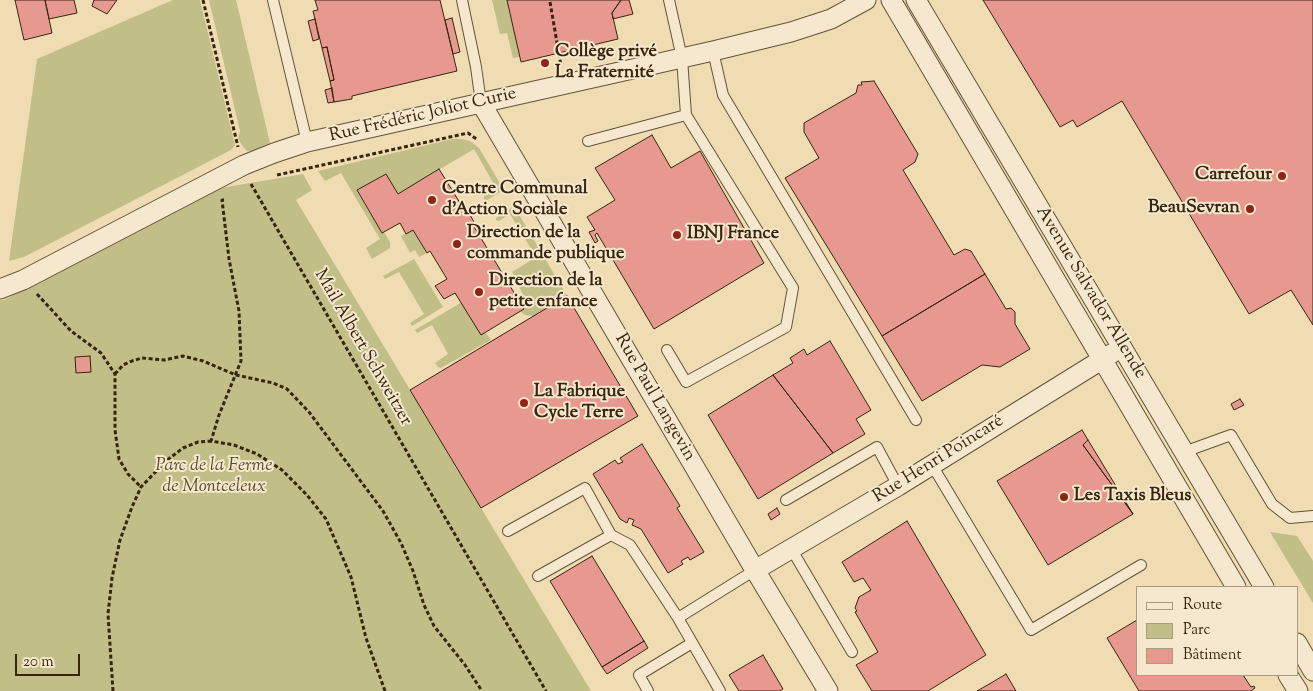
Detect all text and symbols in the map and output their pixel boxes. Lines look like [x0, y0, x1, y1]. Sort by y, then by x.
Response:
place label: Collège privé La Fraternité [555, 42, 657, 84]
marker: Collège privé La Fraternité [539, 57, 551, 69]
street label: Rue Frédéric Joliot Curie [327, 84, 519, 148]
place label: Carrefour [1195, 165, 1272, 187]
marker: Carrefour [1276, 170, 1288, 182]
place label: Centre Communal d'Action Sociale [442, 179, 588, 222]
marker: Centre Communal d'Action Sociale [426, 194, 438, 206]
place label: BeauSevran [1148, 198, 1240, 220]
street label: Avenue Salvador Allende [1030, 203, 1150, 383]
marker: BeauSevran [1244, 203, 1256, 215]
place label: Direction de la commande publique [467, 223, 624, 266]
place label: IBNJ France [687, 224, 779, 246]
marker: IBNJ France [671, 229, 683, 241]
marker: Direction de la commande publique [451, 238, 463, 250]
street label: Mail Albert Schweitzer [308, 266, 416, 430]
place label: Direction de la petite enfance [489, 271, 602, 314]
marker: Direction de la petite enfance [473, 286, 485, 298]
street label: Rue Paul Langevin [609, 330, 699, 466]
place label: La Fabrique Cycle Terre [534, 382, 625, 424]
marker: La Fabrique Cycle Terre [518, 397, 530, 409]
street label: Rue Henri Poincaré [870, 411, 1008, 509]
park label: Parc de la Ferme de Montceleux [156, 456, 272, 498]
place label: Les Taxis Bleus [1074, 486, 1191, 508]
marker: Les Taxis Bleus [1058, 491, 1070, 503]
legend [1136, 586, 1298, 676]
text: Route [1183, 595, 1222, 616]
text: Parc [1183, 620, 1210, 641]
scale bar [18, 644, 82, 676]
text: Bâtiment [1183, 645, 1242, 666]
text: 20 m [23, 652, 54, 673]

